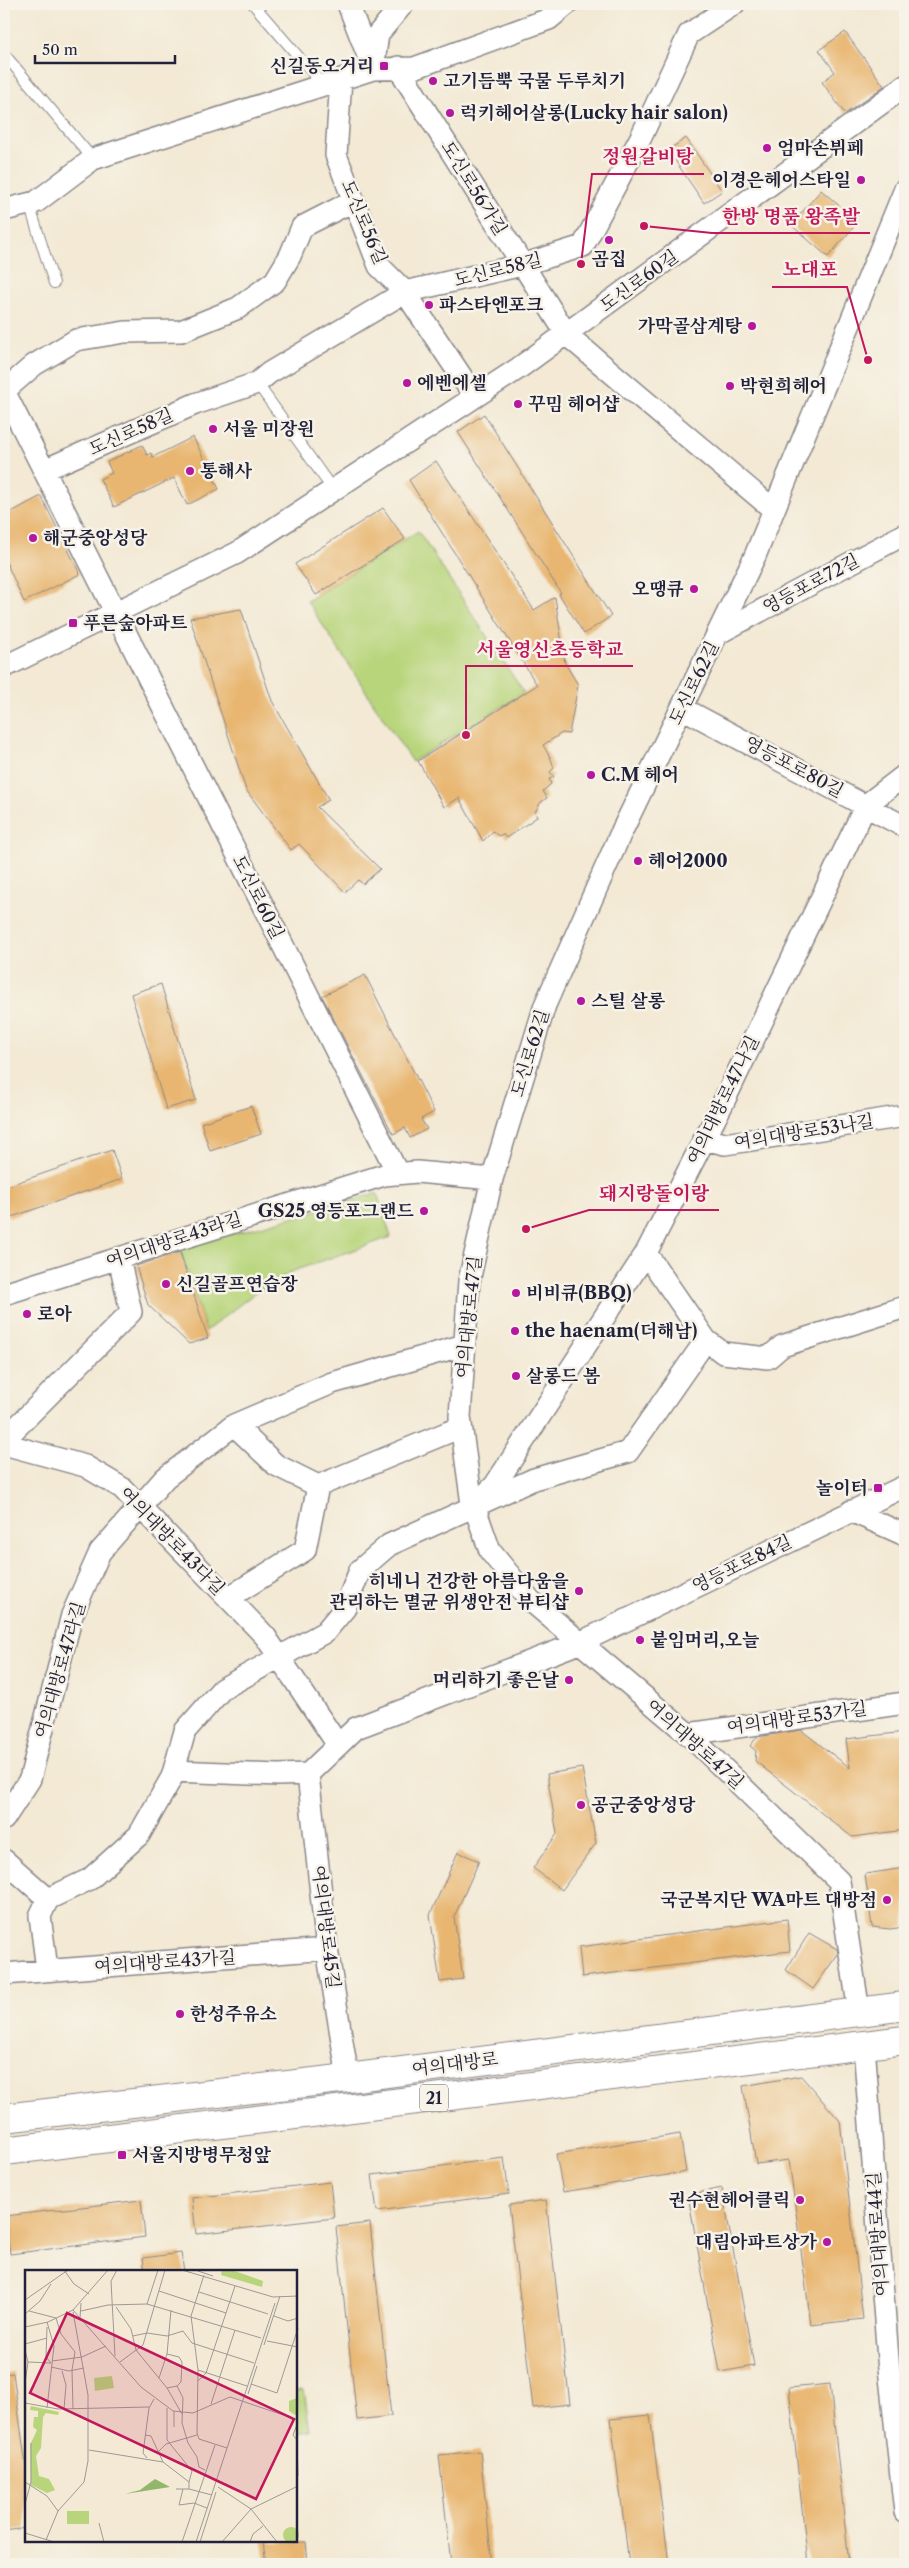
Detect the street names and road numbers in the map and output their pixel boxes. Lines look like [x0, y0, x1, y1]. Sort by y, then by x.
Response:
street label: 도신로56가길 [436, 137, 512, 239]
street label: 도신로56길 [336, 176, 392, 268]
street label: 도신로60길 [596, 245, 682, 317]
street label: 도신로58길 [452, 248, 544, 292]
street label: 도신로58길 [85, 404, 177, 460]
street label: 영등포로72길 [759, 549, 863, 619]
street label: 도신로62길 [664, 638, 724, 728]
street label: 영등포로80길 [741, 732, 847, 802]
street label: 도신로60길 [227, 851, 289, 943]
street label: 도신로62길 [506, 1007, 554, 1099]
street label: 여의대방로47나길 [682, 1032, 764, 1168]
street label: 여의대방로53나길 [732, 1110, 876, 1154]
street label: 여의대방로43라길 [103, 1208, 245, 1272]
street label: 여의대방로47길 [452, 1254, 486, 1380]
street label: 여의대방로43다길 [115, 1482, 229, 1600]
street label: 영등포로84길 [689, 1530, 795, 1598]
street label: 여의대방로47라길 [30, 1599, 90, 1741]
street label: 여의대방로47길 [642, 1694, 748, 1794]
street label: 여의대방로53가길 [725, 1697, 869, 1739]
street label: 여의대방로45길 [307, 1864, 345, 1990]
street label: 여의대방로43가길 [93, 1946, 237, 1978]
street label: 여의대방로 [411, 2048, 499, 2080]
road number: 21 [420, 2084, 448, 2112]
street label: 여의대방로44길 [863, 2171, 893, 2297]

